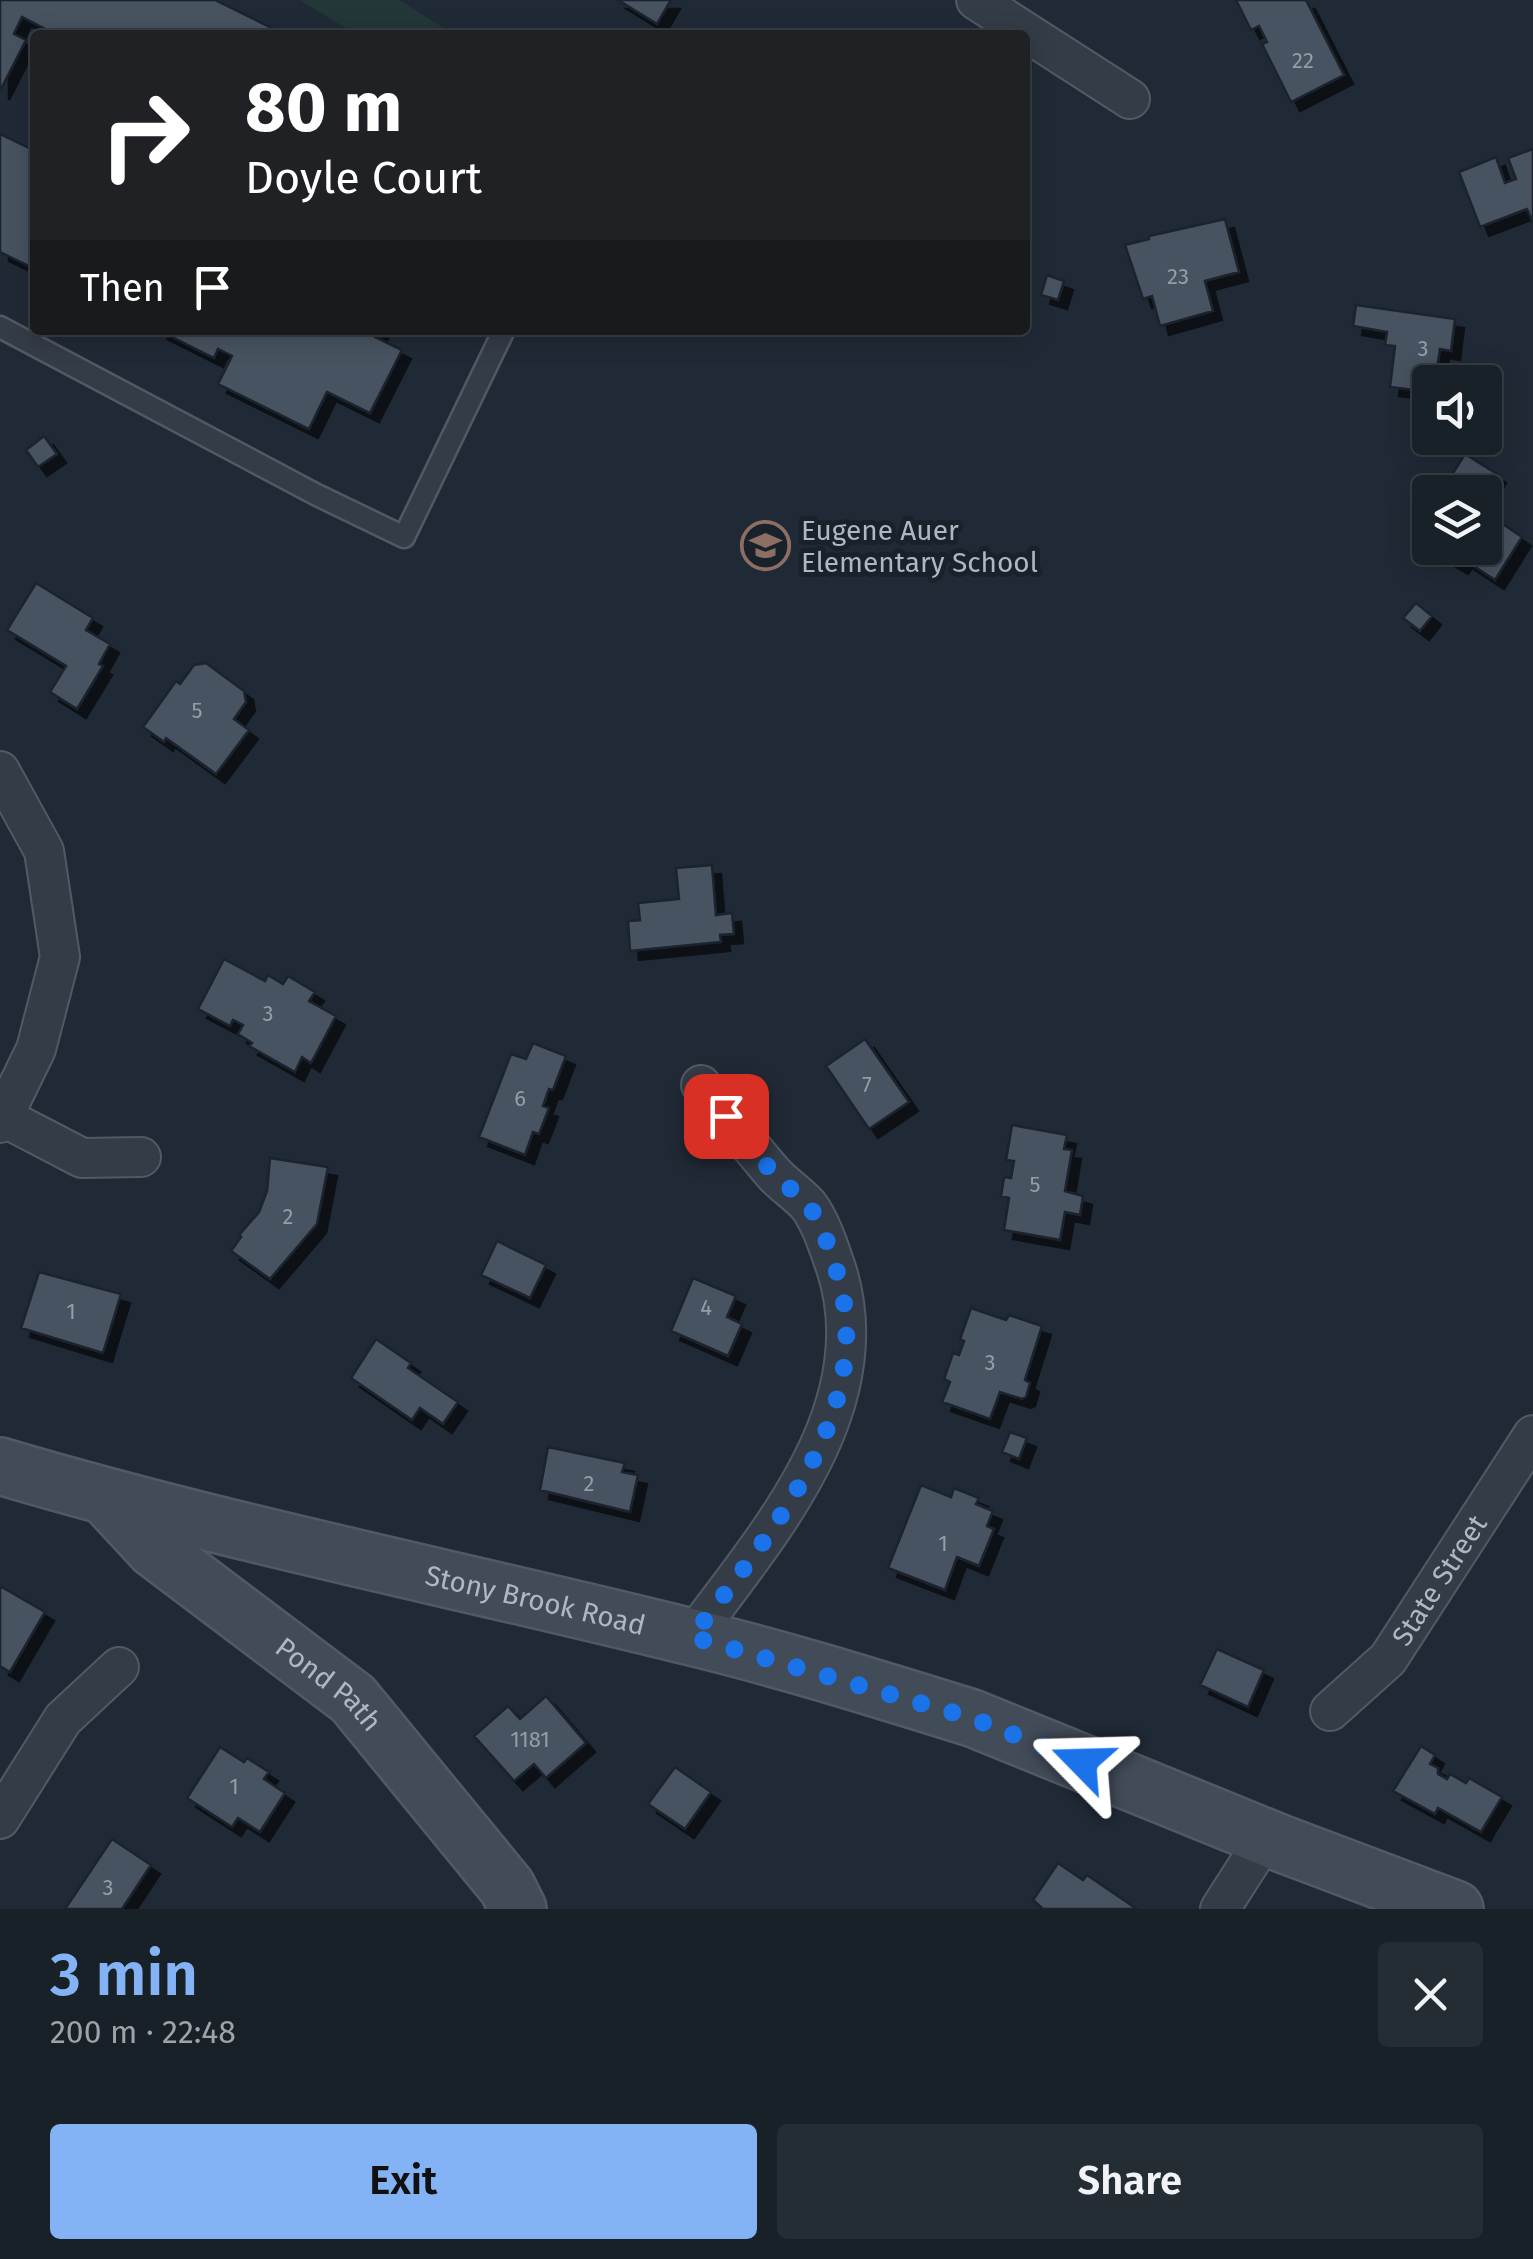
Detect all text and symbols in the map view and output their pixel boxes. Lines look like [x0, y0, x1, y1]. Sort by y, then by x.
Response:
house number: 22 [1292, 47, 1314, 74]
text: 80 m [245, 66, 402, 150]
icon: right [80, 70, 210, 200]
text: Doyle Court [245, 151, 482, 205]
icon: arrive [185, 260, 240, 315]
house number: 23 [1167, 263, 1189, 290]
text: Then [80, 265, 165, 311]
house number: 3 [1418, 335, 1428, 362]
map controls [1412, 365, 1502, 565]
button: sound [1412, 365, 1502, 455]
button: layers [1412, 475, 1502, 565]
place label: Eugene Auer Elementary School [801, 514, 1038, 579]
school or university icon: Eugene Auer Elementary School [740, 520, 792, 572]
house number: 5 [191, 697, 203, 724]
house number: 3 [263, 1000, 273, 1027]
house number: 7 [862, 1071, 872, 1098]
pin [684, 1074, 769, 1159]
house number: 6 [514, 1085, 526, 1112]
icon: arrive [699, 1089, 754, 1144]
house number: 5 [1029, 1171, 1041, 1198]
house number: 2 [283, 1203, 293, 1230]
house number: 4 [700, 1294, 712, 1321]
house number: 1 [66, 1298, 76, 1325]
house number: 3 [985, 1349, 995, 1376]
house number: 2 [584, 1470, 594, 1497]
street label: State Street [1385, 1508, 1494, 1651]
house number: 1 [938, 1530, 948, 1557]
street label: Stony Brook Road [422, 1558, 649, 1642]
street label: Pond Path [269, 1630, 389, 1738]
position arrow [1030, 1710, 1134, 1814]
house number: 1181 [510, 1726, 550, 1753]
house number: 1 [229, 1773, 239, 1800]
house number: 3 [103, 1874, 113, 1901]
text: 3 min [50, 1939, 198, 2011]
button: close [1378, 1942, 1483, 2047]
text: 200 m · 22:48 [50, 2013, 236, 2051]
button: Exit [50, 2124, 757, 2239]
button: Share [777, 2124, 1483, 2239]

